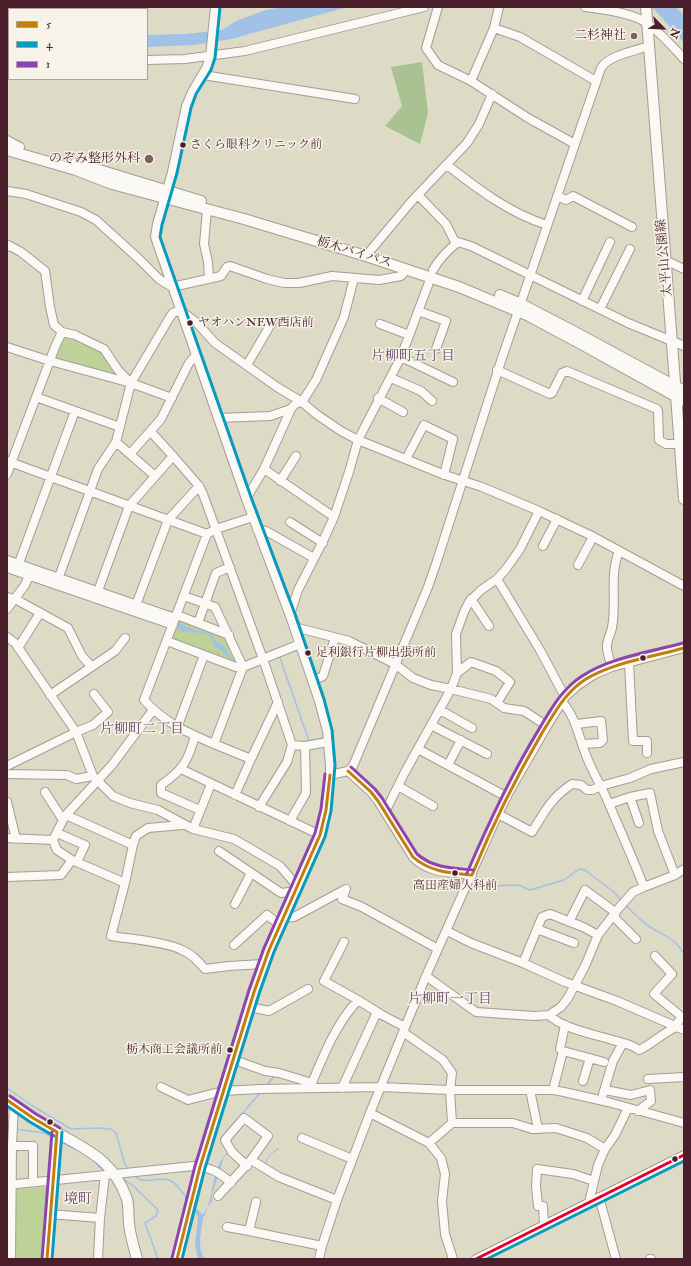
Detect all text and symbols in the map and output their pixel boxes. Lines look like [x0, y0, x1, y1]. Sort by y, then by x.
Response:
legend [8, 8, 148, 80]
north arrow [643, 8, 683, 48]
text: 5 [46, 17, 51, 32]
text: N [666, 26, 682, 40]
place label: 二杉神社 [574, 28, 626, 44]
marker: 二杉神社 [629, 31, 639, 41]
text: 4 [46, 37, 52, 52]
text: 1 [46, 57, 50, 72]
place label: さくら眼科クリニック前 [190, 138, 322, 152]
marker: さくら眼科クリニック前 [178, 140, 188, 150]
place label: のぞみ整形外科 [49, 151, 140, 167]
marker: のぞみ整形外科 [143, 153, 155, 165]
street label: 太平山公園線 [654, 218, 676, 298]
street label: 栃木バイパス [314, 234, 394, 272]
place label: ヤオハンNEW西店前 [198, 316, 314, 330]
marker: ヤオハンNEW西店前 [185, 318, 195, 328]
district label: 片柳町五丁目 [371, 349, 455, 365]
place label: 足利銀行片柳出張所前 [316, 646, 436, 660]
marker: 足利銀行片柳出張所前 [303, 648, 313, 658]
unlabelled marker [638, 653, 648, 663]
district label: 片柳町二丁目 [100, 722, 184, 738]
marker: 高田産婦人科前 [450, 868, 460, 878]
place label: 高田産婦人科前 [413, 879, 497, 893]
district label: 片柳町一丁目 [408, 992, 492, 1008]
place label: 栃木商工会議所前 [126, 1043, 222, 1057]
marker: 栃木商工会議所前 [225, 1045, 235, 1055]
unlabelled marker [45, 1117, 55, 1127]
unlabelled marker [670, 1154, 680, 1164]
district label: 境町 [64, 1192, 92, 1208]

